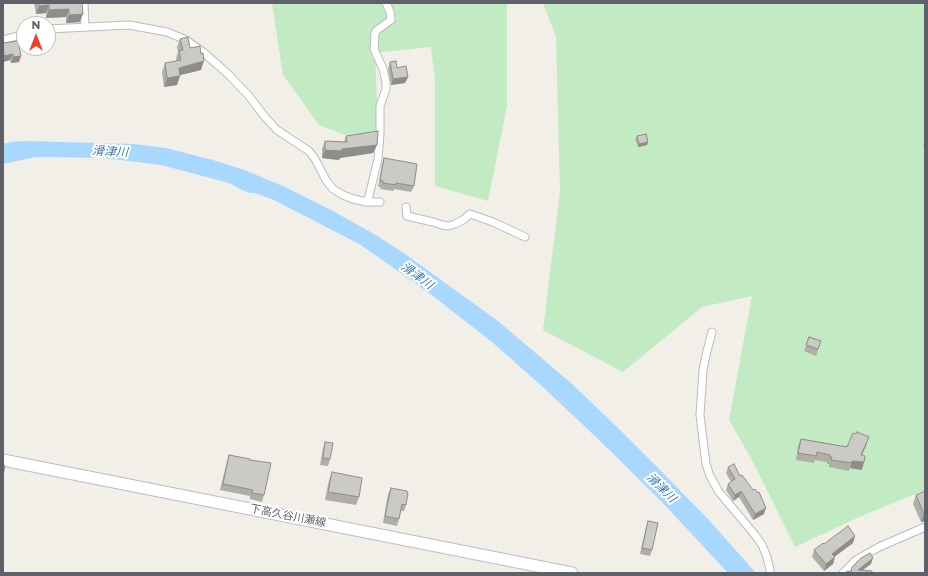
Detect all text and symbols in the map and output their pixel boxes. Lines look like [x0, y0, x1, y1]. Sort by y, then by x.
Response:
north arrow [16, 16, 56, 56]
text: N [32, 18, 40, 32]
water label: 滑津川 [92, 144, 128, 160]
water label: 滑津川 [398, 260, 436, 292]
water label: 滑津川 [643, 470, 679, 506]
street label: 下高久谷川瀬線 [249, 502, 327, 530]

